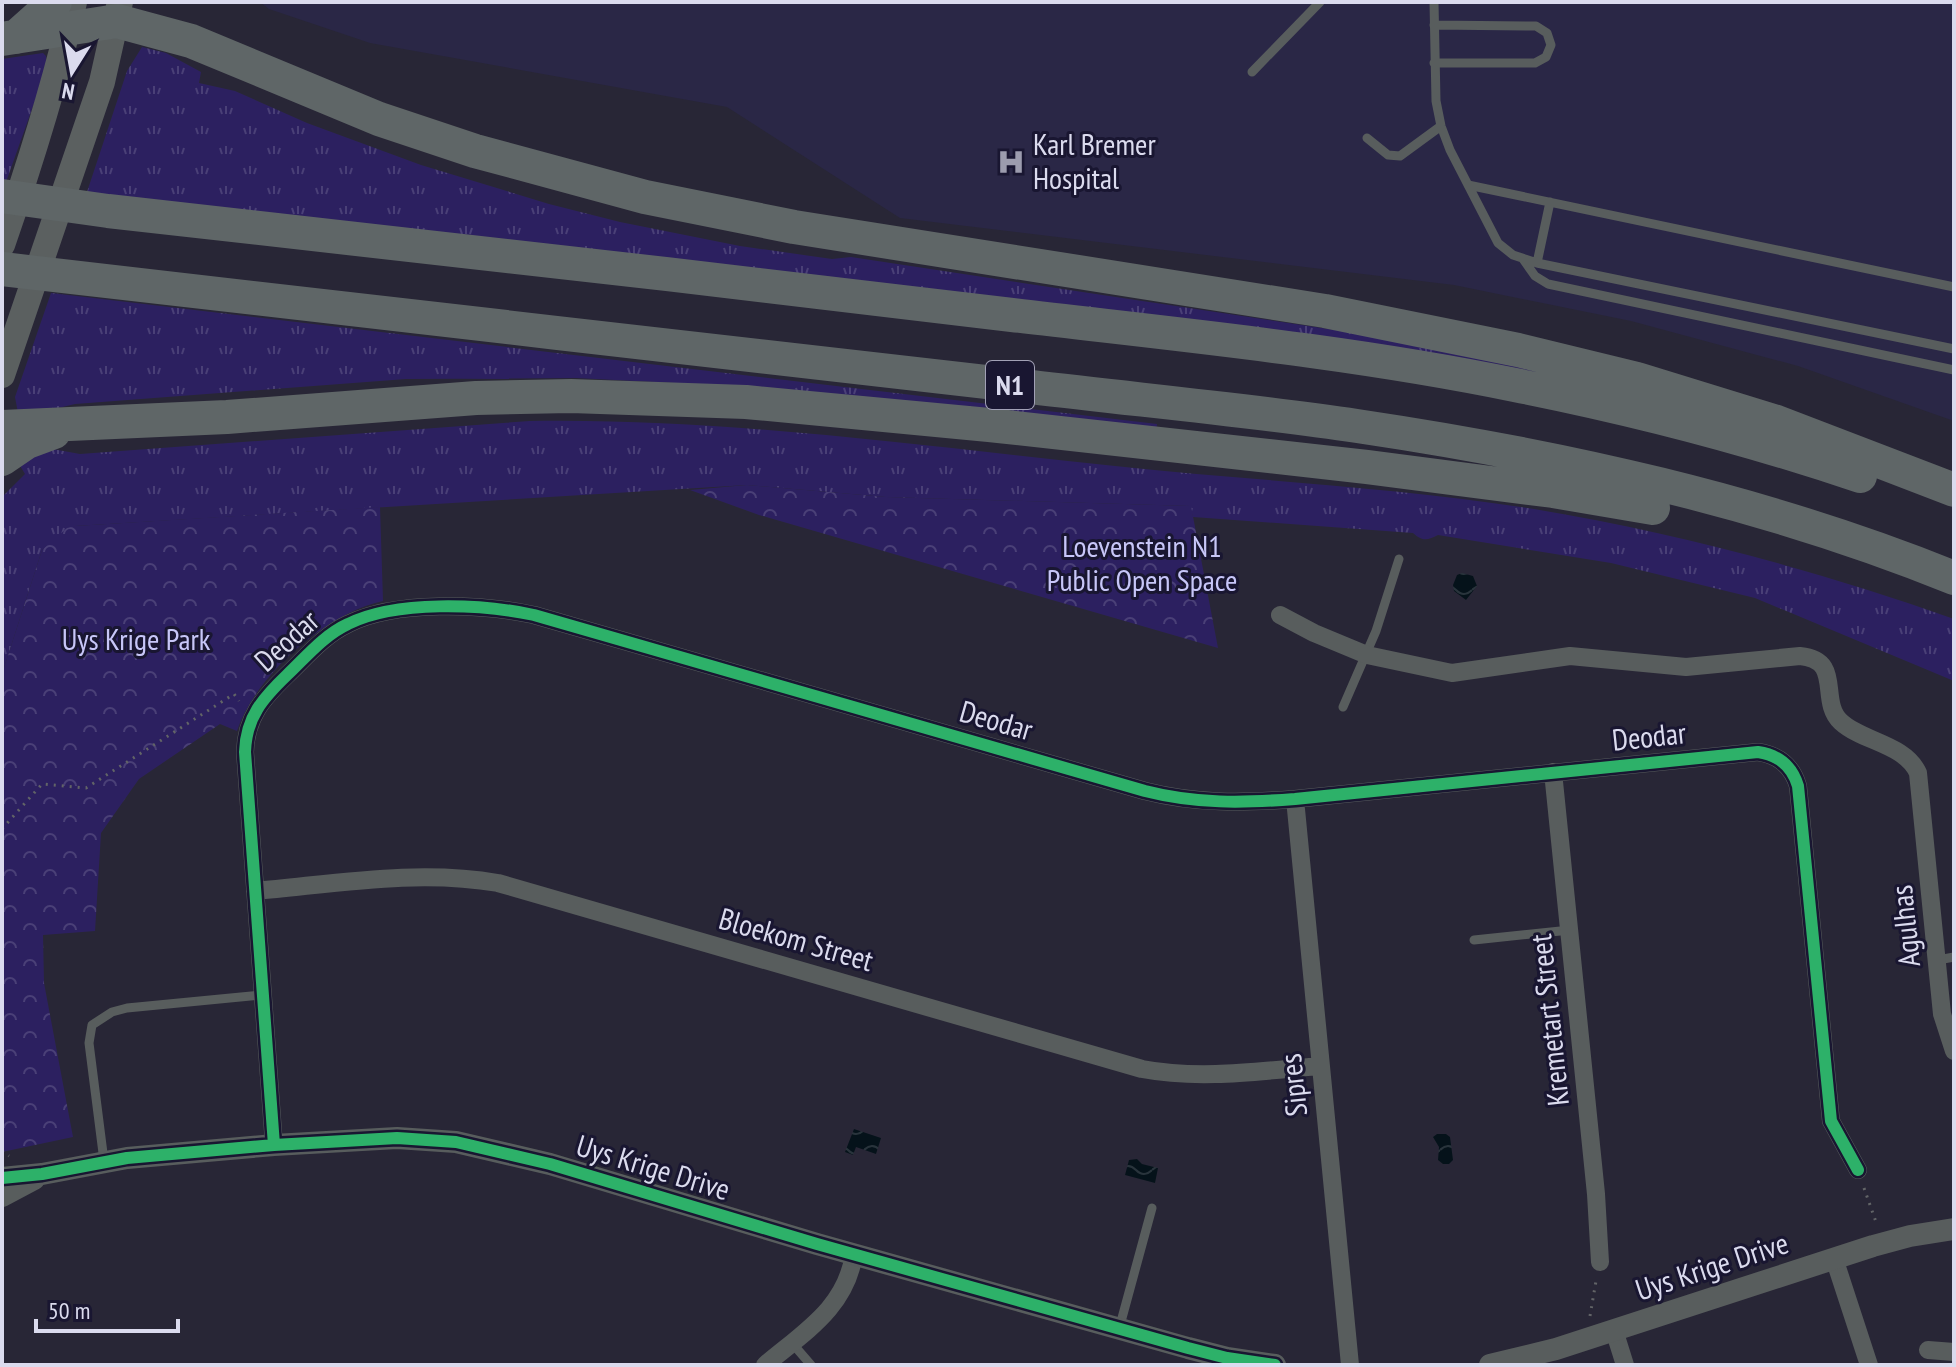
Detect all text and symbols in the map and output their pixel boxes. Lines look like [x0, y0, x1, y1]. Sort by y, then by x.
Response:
north arrow [32, 32, 112, 112]
text: N [60, 77, 77, 107]
place label: Karl Bremer Hospital [1033, 124, 1156, 197]
hospital icon: Karl Bremer Hospital [996, 147, 1026, 177]
road number: N1 [986, 361, 1034, 409]
park label: Loevenstein N1 Public Open Space [1047, 526, 1237, 599]
street label: Deodar [245, 600, 327, 679]
park label: Uys Krige Park [62, 619, 211, 658]
street label: Deodar [955, 691, 1038, 749]
street label: Deodar [1610, 712, 1688, 759]
street label: Agulhas [1881, 883, 1928, 969]
street label: Bloekom Street [715, 898, 879, 979]
street label: Kremetart Street [1520, 932, 1577, 1108]
street label: Sipres [1270, 1052, 1315, 1119]
street label: Uys Krige Drive [572, 1125, 735, 1208]
street label: Uys Krige Drive [1630, 1223, 1793, 1309]
scale bar [36, 1283, 178, 1333]
text: 50 m [48, 1295, 90, 1326]

